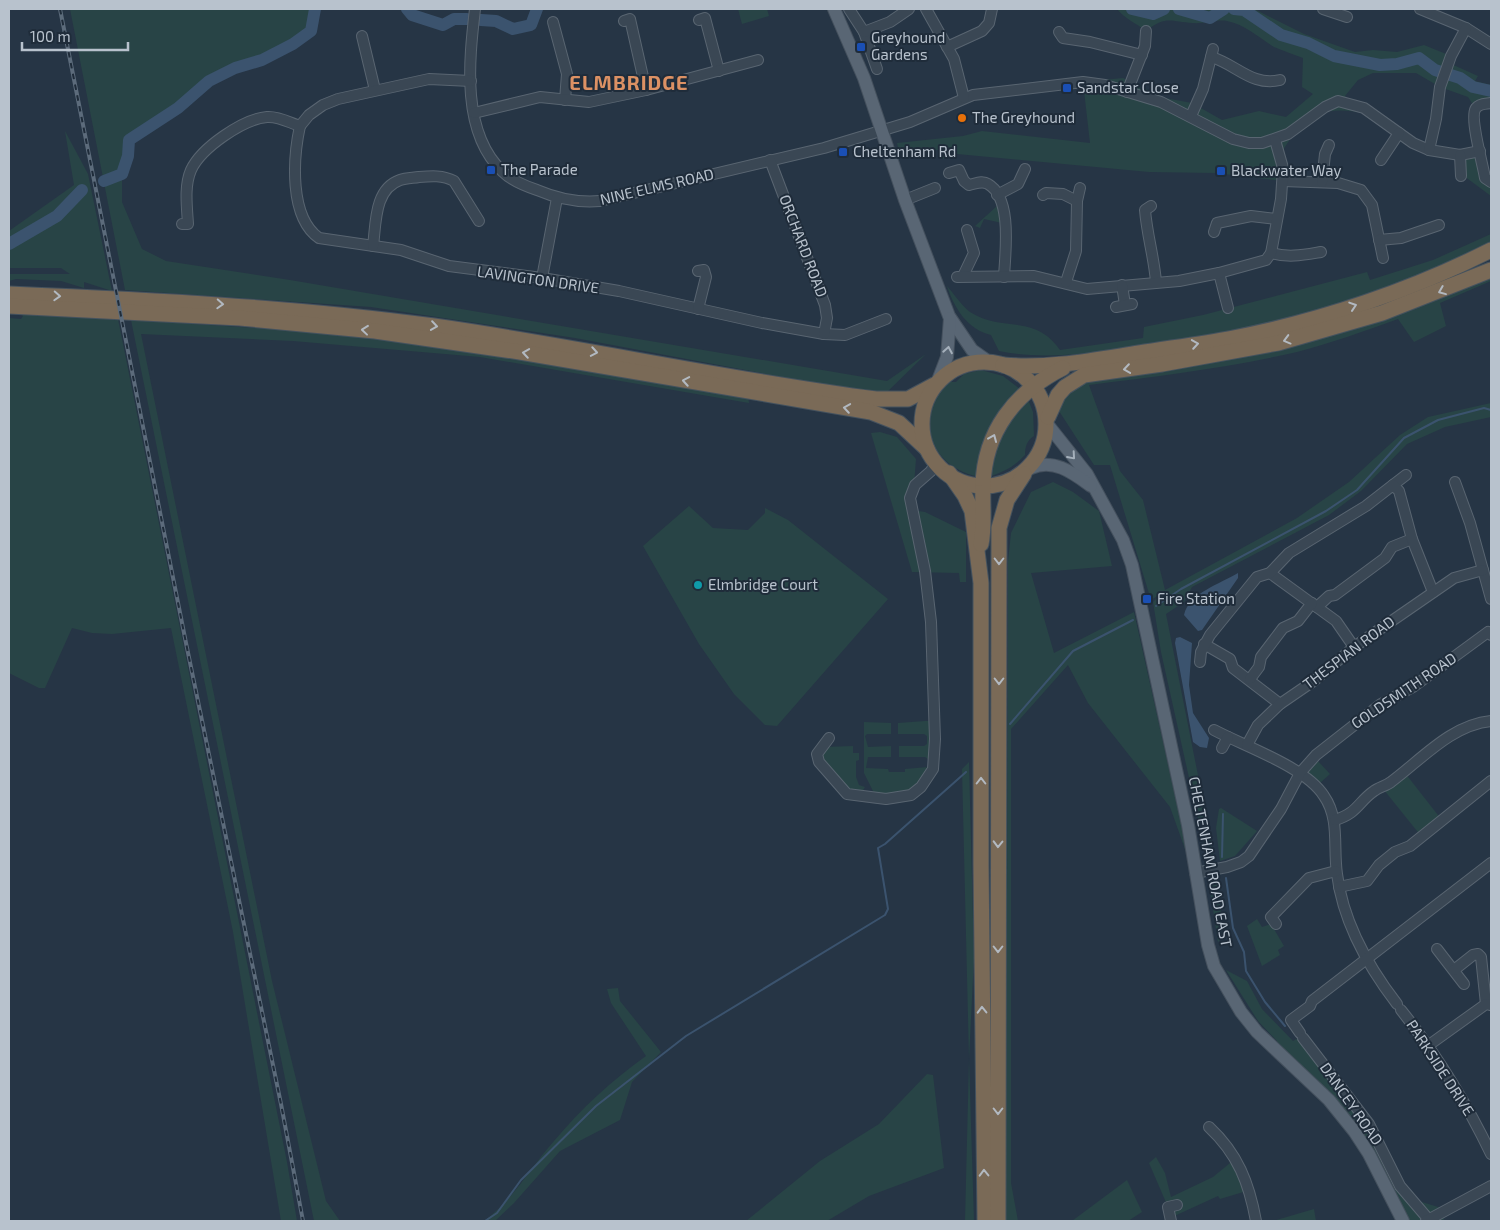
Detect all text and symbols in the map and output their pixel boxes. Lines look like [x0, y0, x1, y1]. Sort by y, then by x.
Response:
scale bar [22, 20, 129, 52]
text: 100 m [30, 27, 71, 45]
place label: Greyhound Gardens [871, 28, 945, 63]
marker: Greyhound Gardens [855, 41, 867, 53]
district label: ELMBRIDGE [569, 70, 689, 94]
place label: Sandstar Close [1077, 78, 1179, 96]
marker: Sandstar Close [1061, 82, 1073, 94]
place label: The Greyhound [972, 108, 1075, 126]
marker: The Greyhound [956, 112, 968, 124]
place label: Cheltenham Rd [853, 142, 956, 160]
marker: Cheltenham Rd [837, 146, 849, 158]
place label: The Parade [501, 160, 578, 178]
place label: Blackwater Way [1231, 161, 1341, 179]
marker: The Parade [485, 164, 497, 176]
street label: NINE ELMS ROAD [598, 164, 716, 208]
marker: Blackwater Way [1215, 165, 1227, 177]
street label: ORCHARD ROAD [776, 192, 832, 299]
street label: LAVINGTON DRIVE [476, 262, 600, 296]
one-way arrow [1438, 284, 1447, 295]
one-way arrow [54, 290, 62, 301]
one-way arrow [216, 299, 224, 310]
one-way arrow [1348, 301, 1357, 311]
one-way arrow [430, 320, 438, 331]
one-way arrow [361, 325, 369, 336]
one-way arrow [1283, 334, 1292, 345]
one-way arrow [1192, 339, 1200, 350]
one-way arrow [590, 346, 598, 356]
one-way arrow [942, 346, 952, 355]
one-way arrow [522, 348, 530, 359]
one-way arrow [1123, 363, 1131, 374]
one-way arrow [682, 376, 691, 386]
one-way arrow [842, 403, 851, 413]
one-way arrow [987, 434, 997, 443]
one-way arrow [1066, 450, 1075, 459]
one-way arrow [994, 557, 1004, 565]
place label: Elmbridge Court [708, 575, 818, 593]
marker: Elmbridge Court [692, 579, 704, 591]
place label: Fire Station [1157, 589, 1235, 607]
marker: Fire Station [1141, 593, 1153, 605]
street label: THESPIAN ROAD [1299, 612, 1398, 693]
street label: GOLDSMITH ROAD [1347, 648, 1460, 732]
one-way arrow [994, 678, 1004, 685]
street label: CHELTENHAM ROAD EAST [1186, 775, 1236, 949]
one-way arrow [976, 777, 986, 785]
one-way arrow [993, 840, 1003, 848]
one-way arrow [992, 945, 1003, 953]
one-way arrow [977, 1006, 988, 1014]
street label: PARKSIDE DRIVE [1403, 1016, 1478, 1119]
street label: DANCEY ROAD [1317, 1059, 1387, 1148]
one-way arrow [993, 1108, 1003, 1116]
one-way arrow [979, 1168, 989, 1176]

